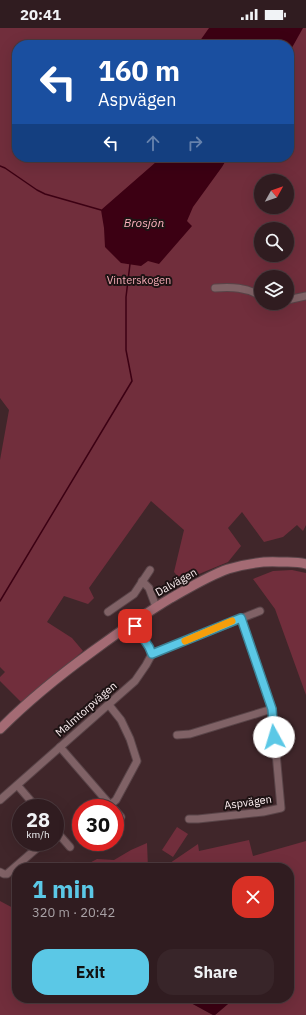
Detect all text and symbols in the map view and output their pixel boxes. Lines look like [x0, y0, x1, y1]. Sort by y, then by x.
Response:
text: 20:41 [20, 5, 61, 24]
text: 160 m [98, 52, 180, 89]
icon: left [32, 56, 84, 108]
text: Aspvägen [98, 88, 176, 111]
icon: left [100, 132, 122, 154]
icon: ahead [142, 132, 164, 154]
icon: right [184, 132, 206, 154]
north arrow [254, 174, 294, 214]
map controls [254, 174, 294, 310]
water label: Brosjön [124, 215, 164, 230]
button: search [254, 222, 294, 262]
button: layers [254, 270, 294, 310]
park label: Vinterskogen [107, 273, 171, 287]
street label: Dalvägen [153, 565, 199, 599]
pin [118, 609, 152, 643]
icon: arrive [124, 615, 146, 637]
street label: Malmtorpvägen [52, 678, 120, 740]
position arrow [253, 716, 295, 758]
street label: Aspvägen [223, 792, 273, 812]
speed limit sign: 30 [72, 799, 124, 851]
text: 28 [26, 806, 50, 833]
text: km/h [26, 828, 50, 841]
text: 1 min [32, 873, 95, 905]
button: close [232, 876, 274, 918]
text: 320 m · 20:42 [32, 904, 115, 921]
button: Exit [32, 949, 149, 995]
button: Share [157, 949, 274, 995]

